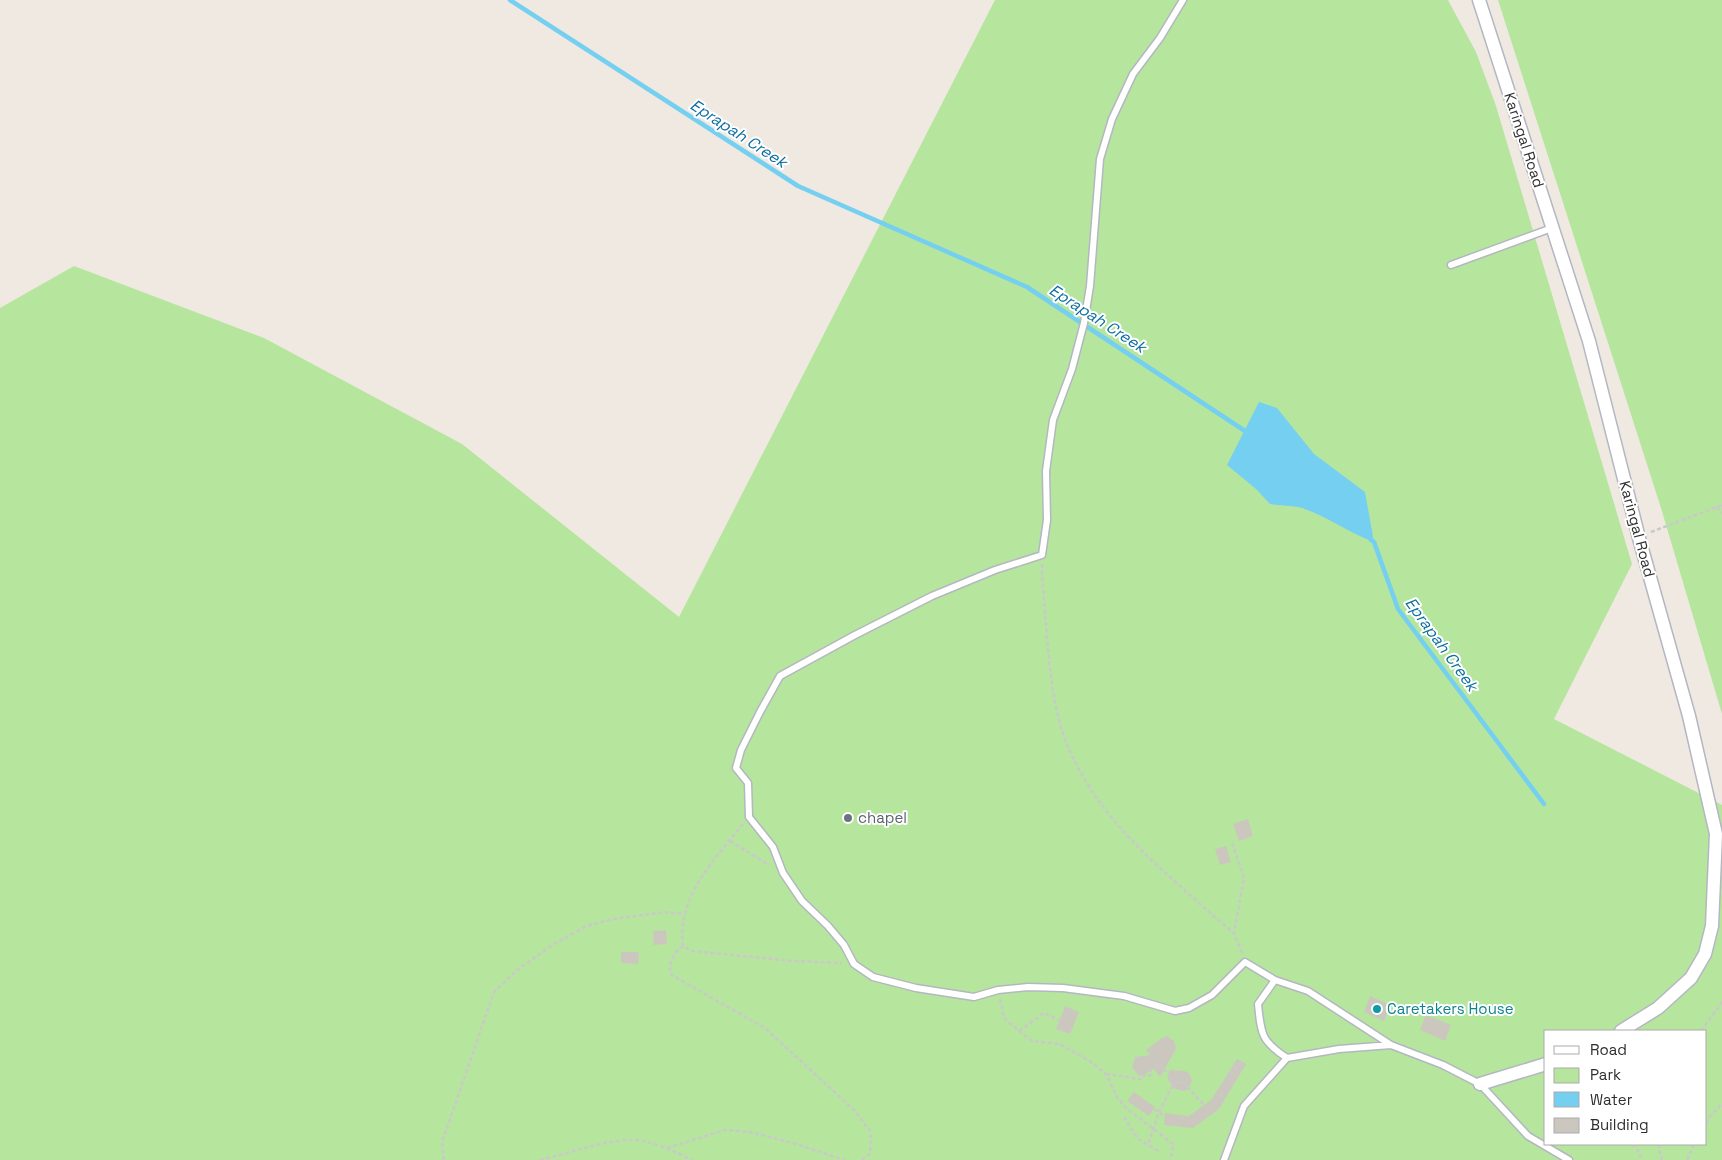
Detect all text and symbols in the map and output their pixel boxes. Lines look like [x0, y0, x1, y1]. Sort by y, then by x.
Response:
street label: Karingal Road [1500, 90, 1549, 190]
water label: Eprapah Creek [686, 94, 793, 174]
water label: Eprapah Creek [1045, 279, 1152, 359]
street label: Karingal Road [1616, 479, 1659, 579]
water label: Eprapah Creek [1400, 593, 1484, 697]
place label: chapel [858, 808, 907, 827]
marker: chapel [842, 812, 854, 824]
place label: Caretakers House [1387, 999, 1514, 1018]
marker: Caretakers House [1371, 1003, 1383, 1015]
legend [1544, 1030, 1707, 1145]
text: Road [1590, 1040, 1627, 1059]
text: Park [1590, 1065, 1621, 1084]
text: Water [1590, 1090, 1633, 1109]
text: Building [1590, 1115, 1649, 1134]

